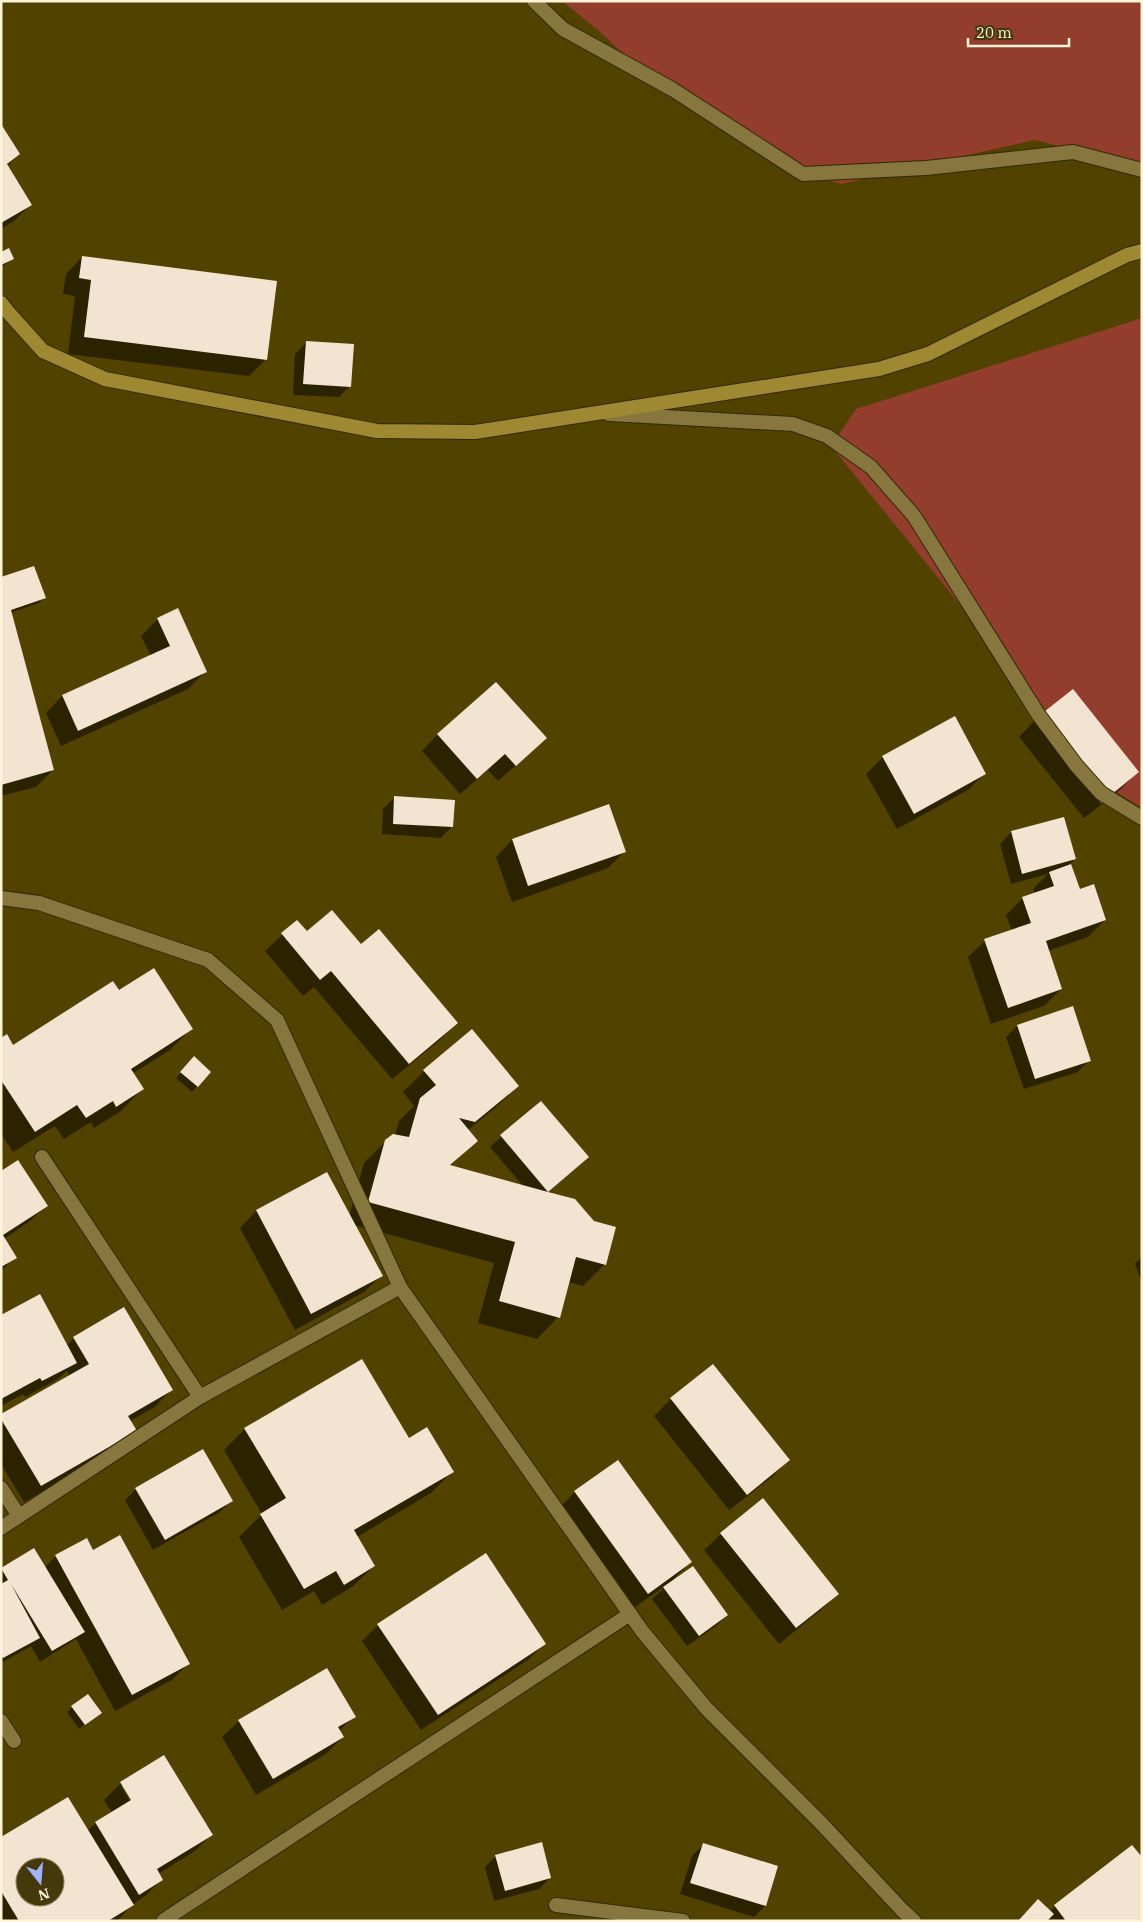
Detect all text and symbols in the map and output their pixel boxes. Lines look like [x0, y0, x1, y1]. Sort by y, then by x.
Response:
scale bar [968, 15, 1069, 47]
text: 20 m [976, 23, 1012, 42]
north arrow [15, 1857, 65, 1907]
text: N [36, 1884, 52, 1905]

